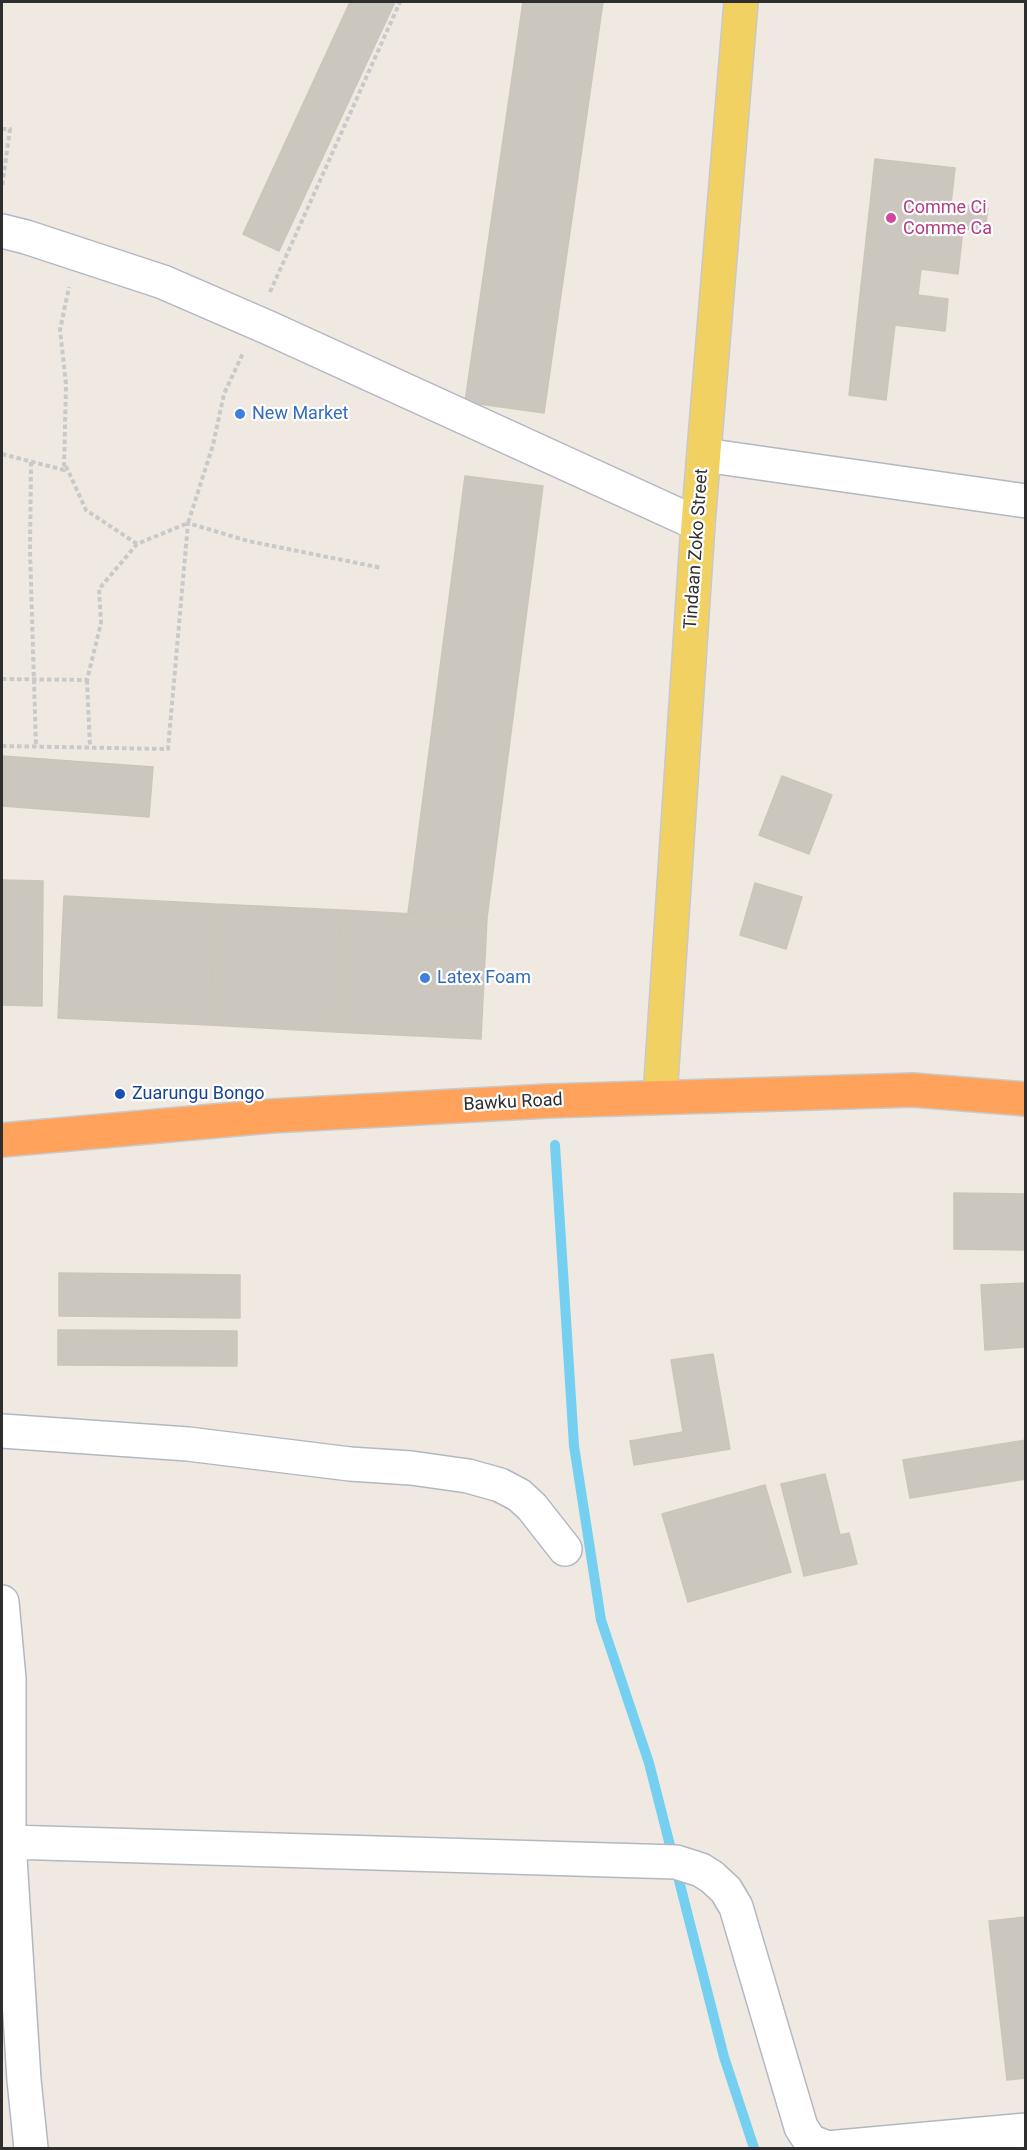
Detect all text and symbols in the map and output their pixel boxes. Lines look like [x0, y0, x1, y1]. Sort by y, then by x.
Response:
place label: Comme Ci Comme Ca [903, 197, 992, 240]
marker: Comme Ci Comme Ca [884, 211, 898, 225]
place label: New Market [252, 403, 348, 425]
marker: New Market [233, 407, 247, 421]
street label: Tindaan Zoko Street [681, 468, 713, 630]
place label: Latex Foam [437, 967, 531, 989]
marker: Latex Foam [418, 971, 432, 985]
place label: Zuarungu Bongo [132, 1083, 265, 1105]
marker: Zuarungu Bongo [113, 1087, 127, 1101]
street label: Bawku Road [463, 1090, 563, 1116]

